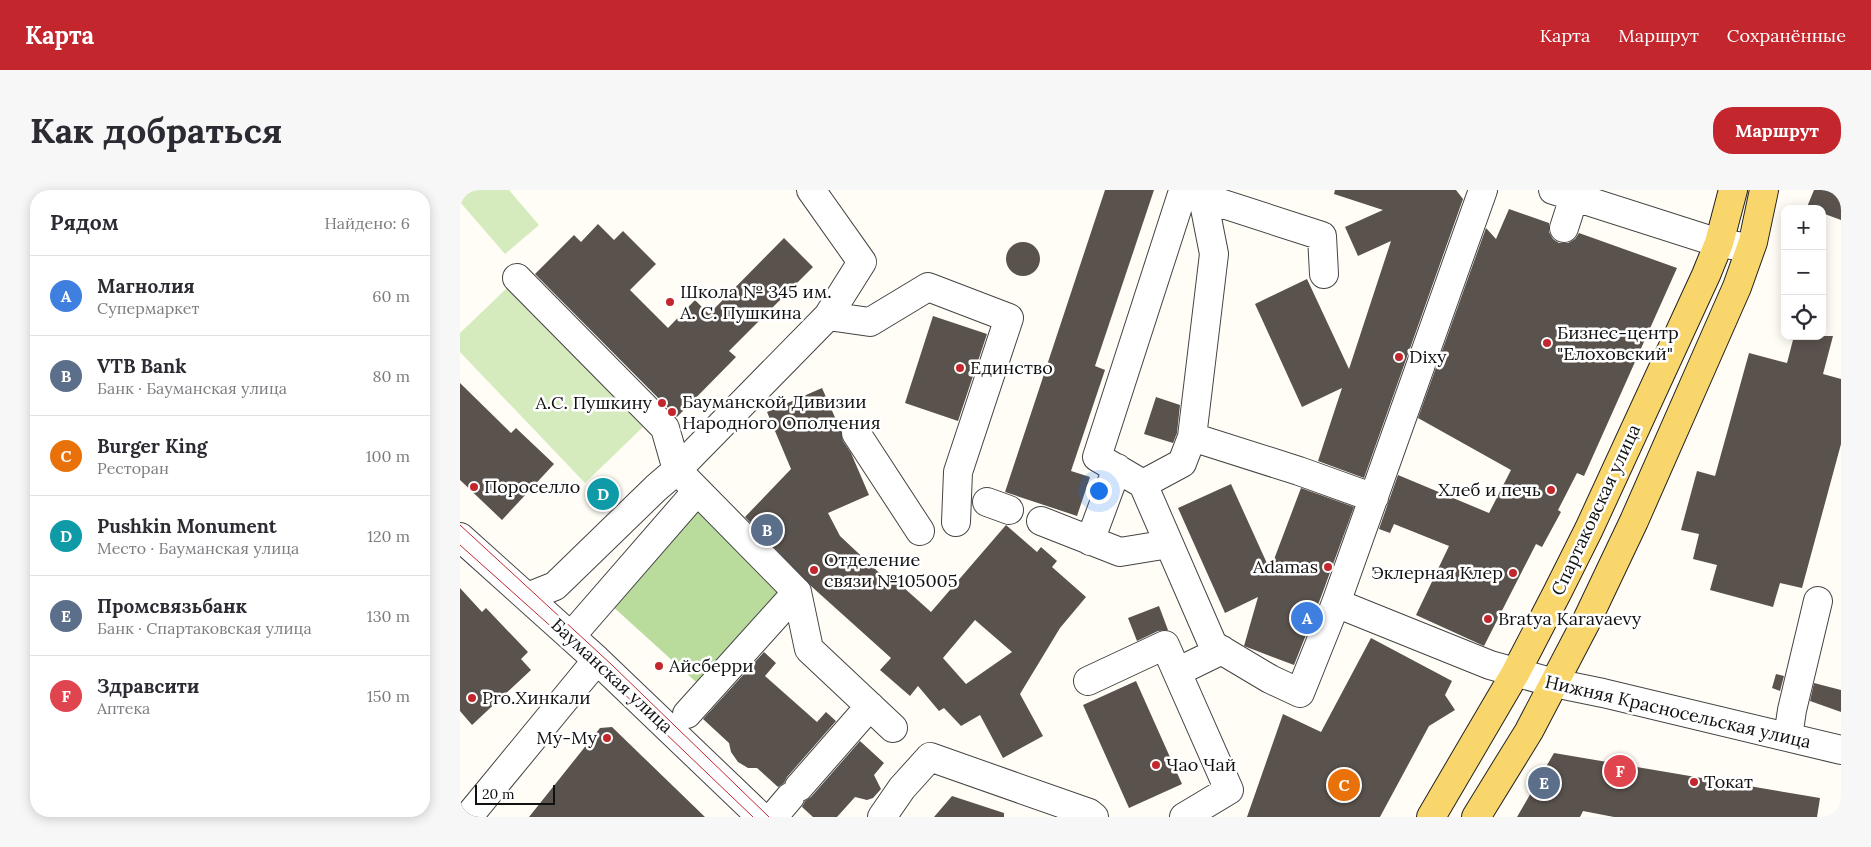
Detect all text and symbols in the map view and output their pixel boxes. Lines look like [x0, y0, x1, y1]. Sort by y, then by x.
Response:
text: Карта [25, 20, 94, 51]
text: Карта [1540, 24, 1590, 47]
text: Маршрут [1618, 24, 1699, 47]
text: Сохранённые [1727, 24, 1846, 47]
button: Маршрут [1713, 107, 1841, 154]
text: Как добраться [30, 108, 283, 153]
map controls [1781, 205, 1826, 340]
button: + [1781, 205, 1826, 250]
text: Рядом [50, 209, 119, 236]
text: Найдено: 6 [324, 213, 410, 233]
button: − [1781, 250, 1826, 295]
text: Магнолия [97, 274, 195, 298]
place label: Школа № 345 им. А. С. Пушкина [679, 280, 832, 324]
text: A [61, 286, 71, 306]
text: 60 m [372, 286, 410, 306]
button: locate [1781, 295, 1826, 340]
marker: Школа № 345 им. А. С. Пушкина [664, 296, 676, 308]
text: Супермаркет [97, 298, 199, 318]
place label: Бизнес-центр "Елоховский" [1557, 321, 1679, 365]
marker: Бизнес-центр "Елоховский" [1541, 337, 1553, 349]
place label: Dixy [1409, 345, 1447, 368]
marker: Dixy [1393, 351, 1405, 363]
text: VTB Bank [97, 354, 186, 378]
place label: Единство [970, 356, 1053, 379]
marker: Единство [954, 362, 966, 374]
text: B [61, 366, 71, 386]
text: 80 m [373, 366, 410, 386]
text: Банк · Бауманская улица [97, 378, 287, 398]
place label: Бауманской Дивизии Народного Ополчения [682, 390, 881, 434]
place label: А.С. Пушкину [535, 391, 652, 414]
marker: А.С. Пушкину [656, 397, 668, 409]
marker: Бауманской Дивизии Народного Ополчения [666, 406, 678, 418]
street label: Спартаковская улица [1546, 421, 1645, 599]
text: Burger King [97, 434, 207, 458]
text: C [60, 446, 72, 466]
text: 100 m [366, 446, 410, 466]
text: Ресторан [97, 458, 169, 478]
place label: Пороселло [484, 475, 580, 498]
pin: D [587, 475, 619, 513]
your location [1086, 478, 1112, 504]
place label: Хлеб и печь [1438, 478, 1541, 501]
marker: Пороселло [468, 481, 480, 493]
marker: Хлеб и печь [1545, 484, 1557, 496]
pin: B [751, 511, 783, 549]
text: Pushkin Monument [97, 514, 277, 538]
text: D [60, 526, 72, 546]
text: 120 m [367, 526, 410, 546]
text: Место · Бауманская улица [97, 538, 299, 558]
place label: Отделение связи №105005 [824, 548, 958, 592]
place label: Adamas [1252, 555, 1318, 578]
marker: Adamas [1322, 561, 1334, 573]
place label: Эклерная Клер [1371, 561, 1503, 584]
marker: Отделение связи №105005 [808, 564, 820, 576]
marker: Эклерная Клер [1507, 567, 1519, 579]
text: Промсвязьбанк [97, 594, 247, 618]
pin: A [1291, 599, 1323, 637]
text: E [61, 606, 71, 626]
text: 130 m [367, 606, 410, 626]
place label: Bratya Karavaevy [1498, 607, 1642, 630]
street label: Бауманская улица [547, 613, 678, 738]
marker: Bratya Karavaevy [1482, 613, 1494, 625]
text: Банк · Спартаковская улица [97, 618, 312, 638]
place label: Айсберри [668, 654, 753, 677]
marker: Айсберри [653, 660, 665, 672]
street label: Нижняя Красносельская улица [1543, 670, 1813, 753]
text: Здравсити [97, 674, 199, 698]
text: F [61, 686, 71, 706]
text: 150 m [367, 686, 410, 706]
place label: Pro.Хинкали [482, 686, 591, 709]
marker: Pro.Хинкали [466, 692, 478, 704]
text: Аптека [97, 698, 150, 718]
place label: Му-Му [536, 726, 597, 749]
marker: Му-Му [601, 732, 613, 744]
pin: F [1604, 752, 1636, 790]
place label: Чао Чай [1166, 753, 1236, 776]
marker: Чао Чай [1150, 759, 1162, 771]
pin: E [1528, 764, 1560, 802]
pin: C [1328, 766, 1360, 804]
place label: Токат [1704, 770, 1753, 793]
marker: Токат [1688, 776, 1700, 788]
scale bar [475, 782, 555, 805]
text: 20 m [482, 785, 514, 803]

